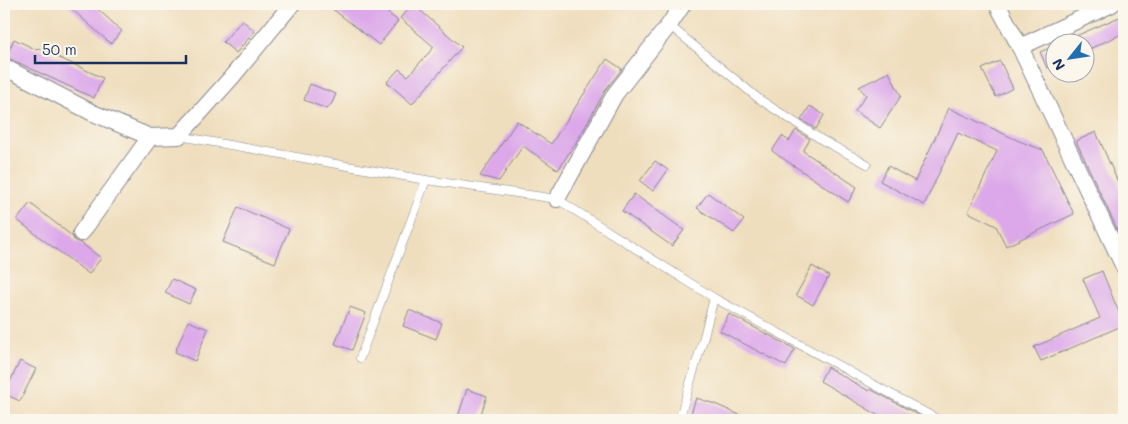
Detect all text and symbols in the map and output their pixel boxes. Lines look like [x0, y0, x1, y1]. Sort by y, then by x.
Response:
scale bar [35, 32, 186, 64]
north arrow [1046, 32, 1096, 82]
text: 50 m [42, 39, 77, 59]
text: N [1047, 55, 1069, 74]

